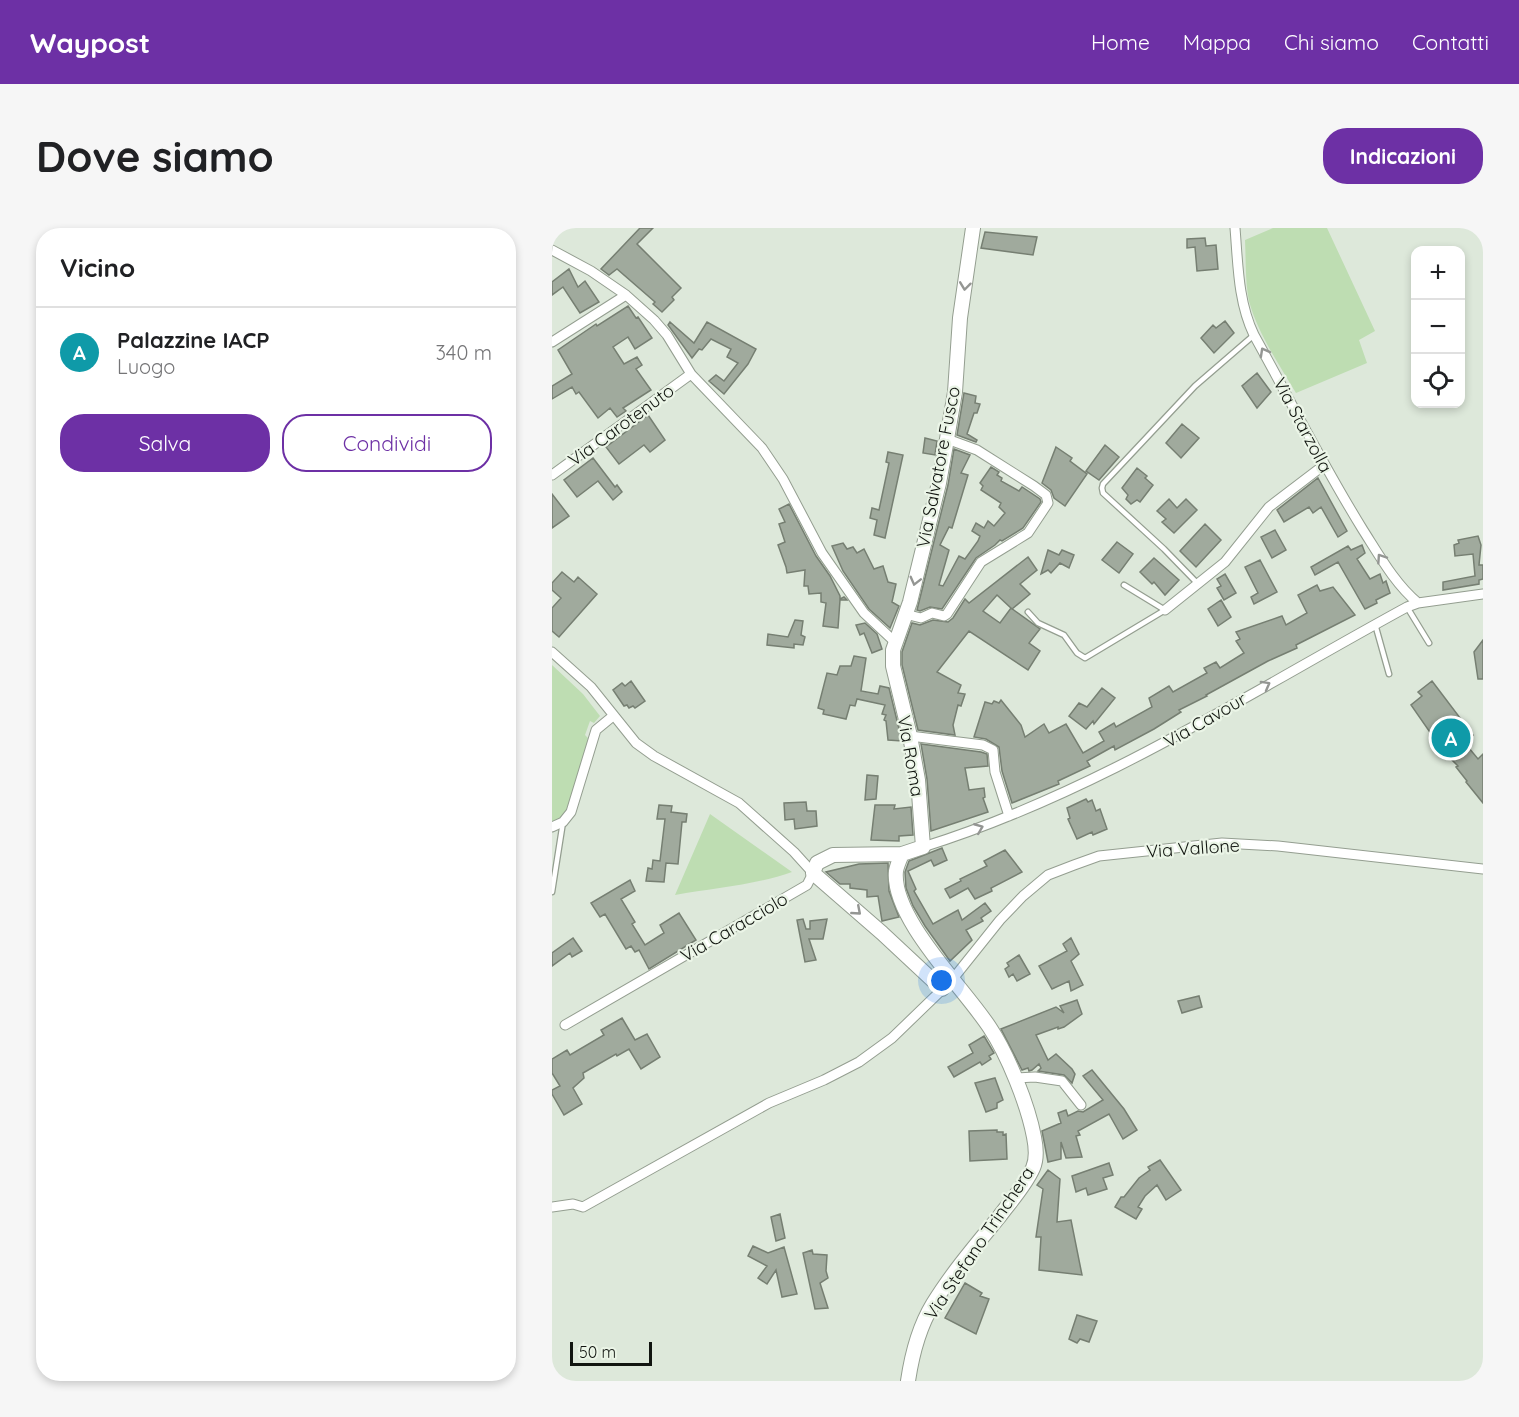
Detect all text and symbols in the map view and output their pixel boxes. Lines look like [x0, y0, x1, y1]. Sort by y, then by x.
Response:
text: Waypost [30, 25, 150, 60]
text: Home [1091, 29, 1150, 55]
text: Mappa [1183, 29, 1251, 55]
text: Chi siamo [1284, 29, 1379, 55]
text: Contatti [1412, 29, 1489, 55]
button: Indicazioni [1323, 128, 1483, 184]
text: Dove siamo [36, 130, 274, 183]
map controls [1411, 246, 1465, 408]
button: + [1411, 246, 1465, 300]
text: Vicino [60, 251, 135, 284]
one-way arrow [959, 281, 971, 290]
button: − [1411, 300, 1465, 354]
text: Palazzine IACP [117, 326, 270, 354]
text: A [73, 340, 86, 365]
text: 340 m [435, 340, 492, 365]
one-way arrow [1259, 348, 1271, 358]
text: Luogo [117, 354, 175, 379]
button: locate [1411, 354, 1465, 408]
street label: Via Starzolla [1268, 374, 1338, 476]
street label: Via Carotenuto [563, 379, 679, 471]
street label: Via Salvatore Fusco [911, 384, 965, 550]
button: Salva [60, 414, 270, 472]
button: Condividi [282, 414, 492, 472]
one-way arrow [1377, 553, 1388, 564]
one-way arrow [909, 576, 922, 586]
one-way arrow [1260, 681, 1270, 692]
street label: Via Cavour [1160, 687, 1250, 753]
street label: Via Roma [893, 714, 929, 798]
pin: A [1432, 716, 1470, 760]
one-way arrow [973, 823, 984, 835]
street label: Via Vallone [1145, 833, 1241, 863]
street label: Via Caracciolo [676, 887, 792, 967]
one-way arrow [851, 904, 862, 915]
your location [927, 966, 956, 995]
street label: Via Stefano Trinchera [919, 1162, 1039, 1324]
scale bar [570, 1339, 652, 1366]
text: 50 m [579, 1342, 616, 1362]

